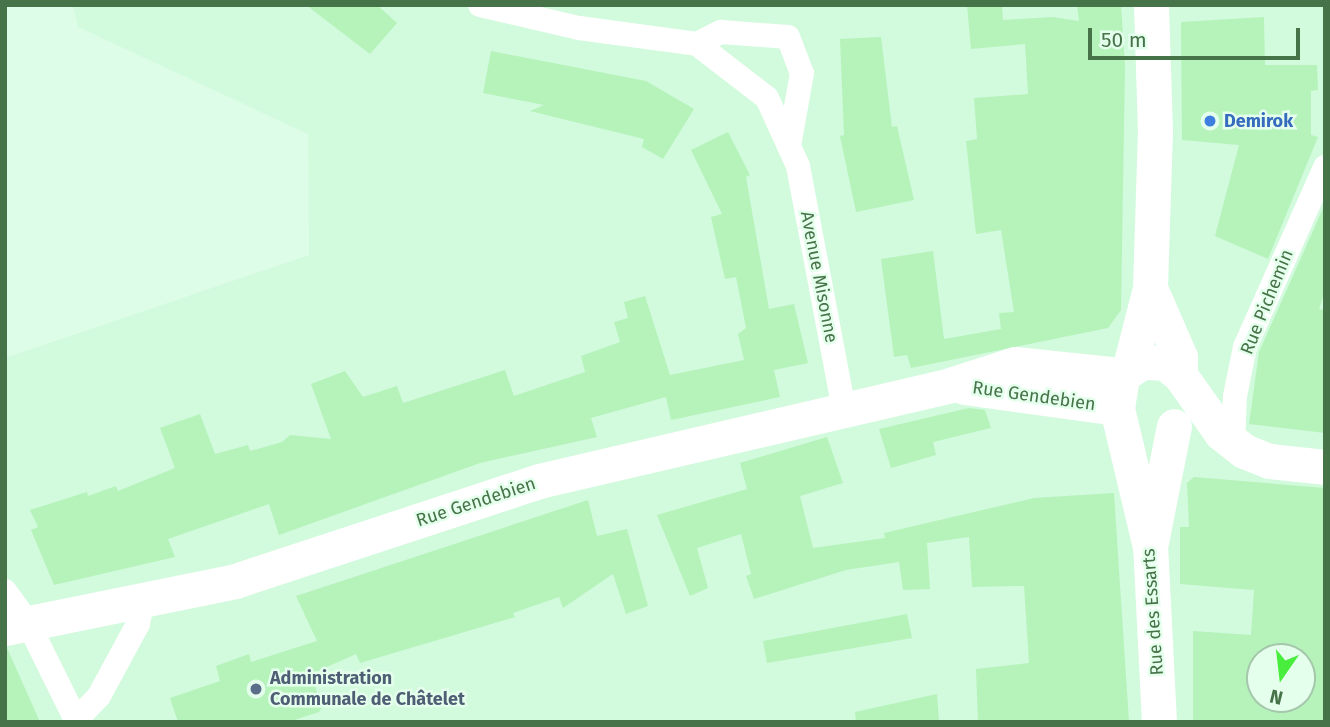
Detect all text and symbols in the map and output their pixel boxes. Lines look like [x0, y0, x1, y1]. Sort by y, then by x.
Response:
scale bar [1092, 14, 1304, 58]
text: 50 m [1101, 27, 1147, 53]
place label: Demirok [1224, 110, 1293, 132]
marker: Demirok [1202, 113, 1218, 129]
street label: Avenue Misonne [796, 209, 842, 345]
street label: Rue Pichemin [1236, 246, 1298, 358]
street label: Rue Gendebien [971, 377, 1097, 415]
street label: Rue Gendebien [414, 473, 538, 531]
street label: Rue des Essarts [1138, 548, 1168, 676]
north arrow [1246, 643, 1316, 713]
place label: Administration Communale de Châtelet [270, 668, 465, 710]
marker: Administration Communale de Châtelet [248, 681, 264, 697]
text: N [1267, 684, 1285, 710]

